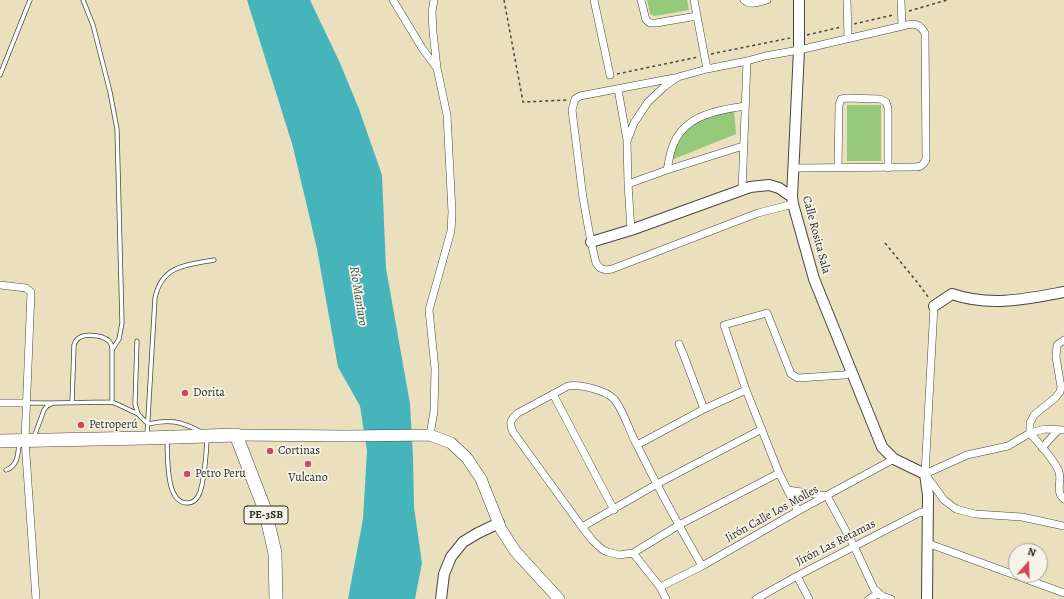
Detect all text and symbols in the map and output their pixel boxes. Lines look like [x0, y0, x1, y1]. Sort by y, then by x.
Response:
street label: Calle Rosita Sala [799, 194, 833, 276]
water label: Río Mantaro [346, 265, 370, 327]
place label: Dorita [193, 386, 225, 400]
marker: Dorita [180, 388, 190, 398]
place label: Petroperú [89, 418, 138, 432]
marker: Petroperú [76, 420, 86, 430]
place label: Cortinas [278, 444, 320, 458]
marker: Cortinas [265, 446, 275, 456]
marker: Vulcano [303, 459, 313, 469]
place label: Petro Peru [195, 467, 246, 481]
marker: Petro Peru [182, 469, 192, 479]
place label: Vulcano [288, 471, 328, 485]
street label: Jirón Calle Los Molles [723, 482, 821, 546]
road number: PE-3SB [244, 506, 288, 524]
street label: Jirón Las Retamas [794, 517, 878, 569]
north arrow [1008, 543, 1048, 583]
text: N [1026, 544, 1038, 561]

